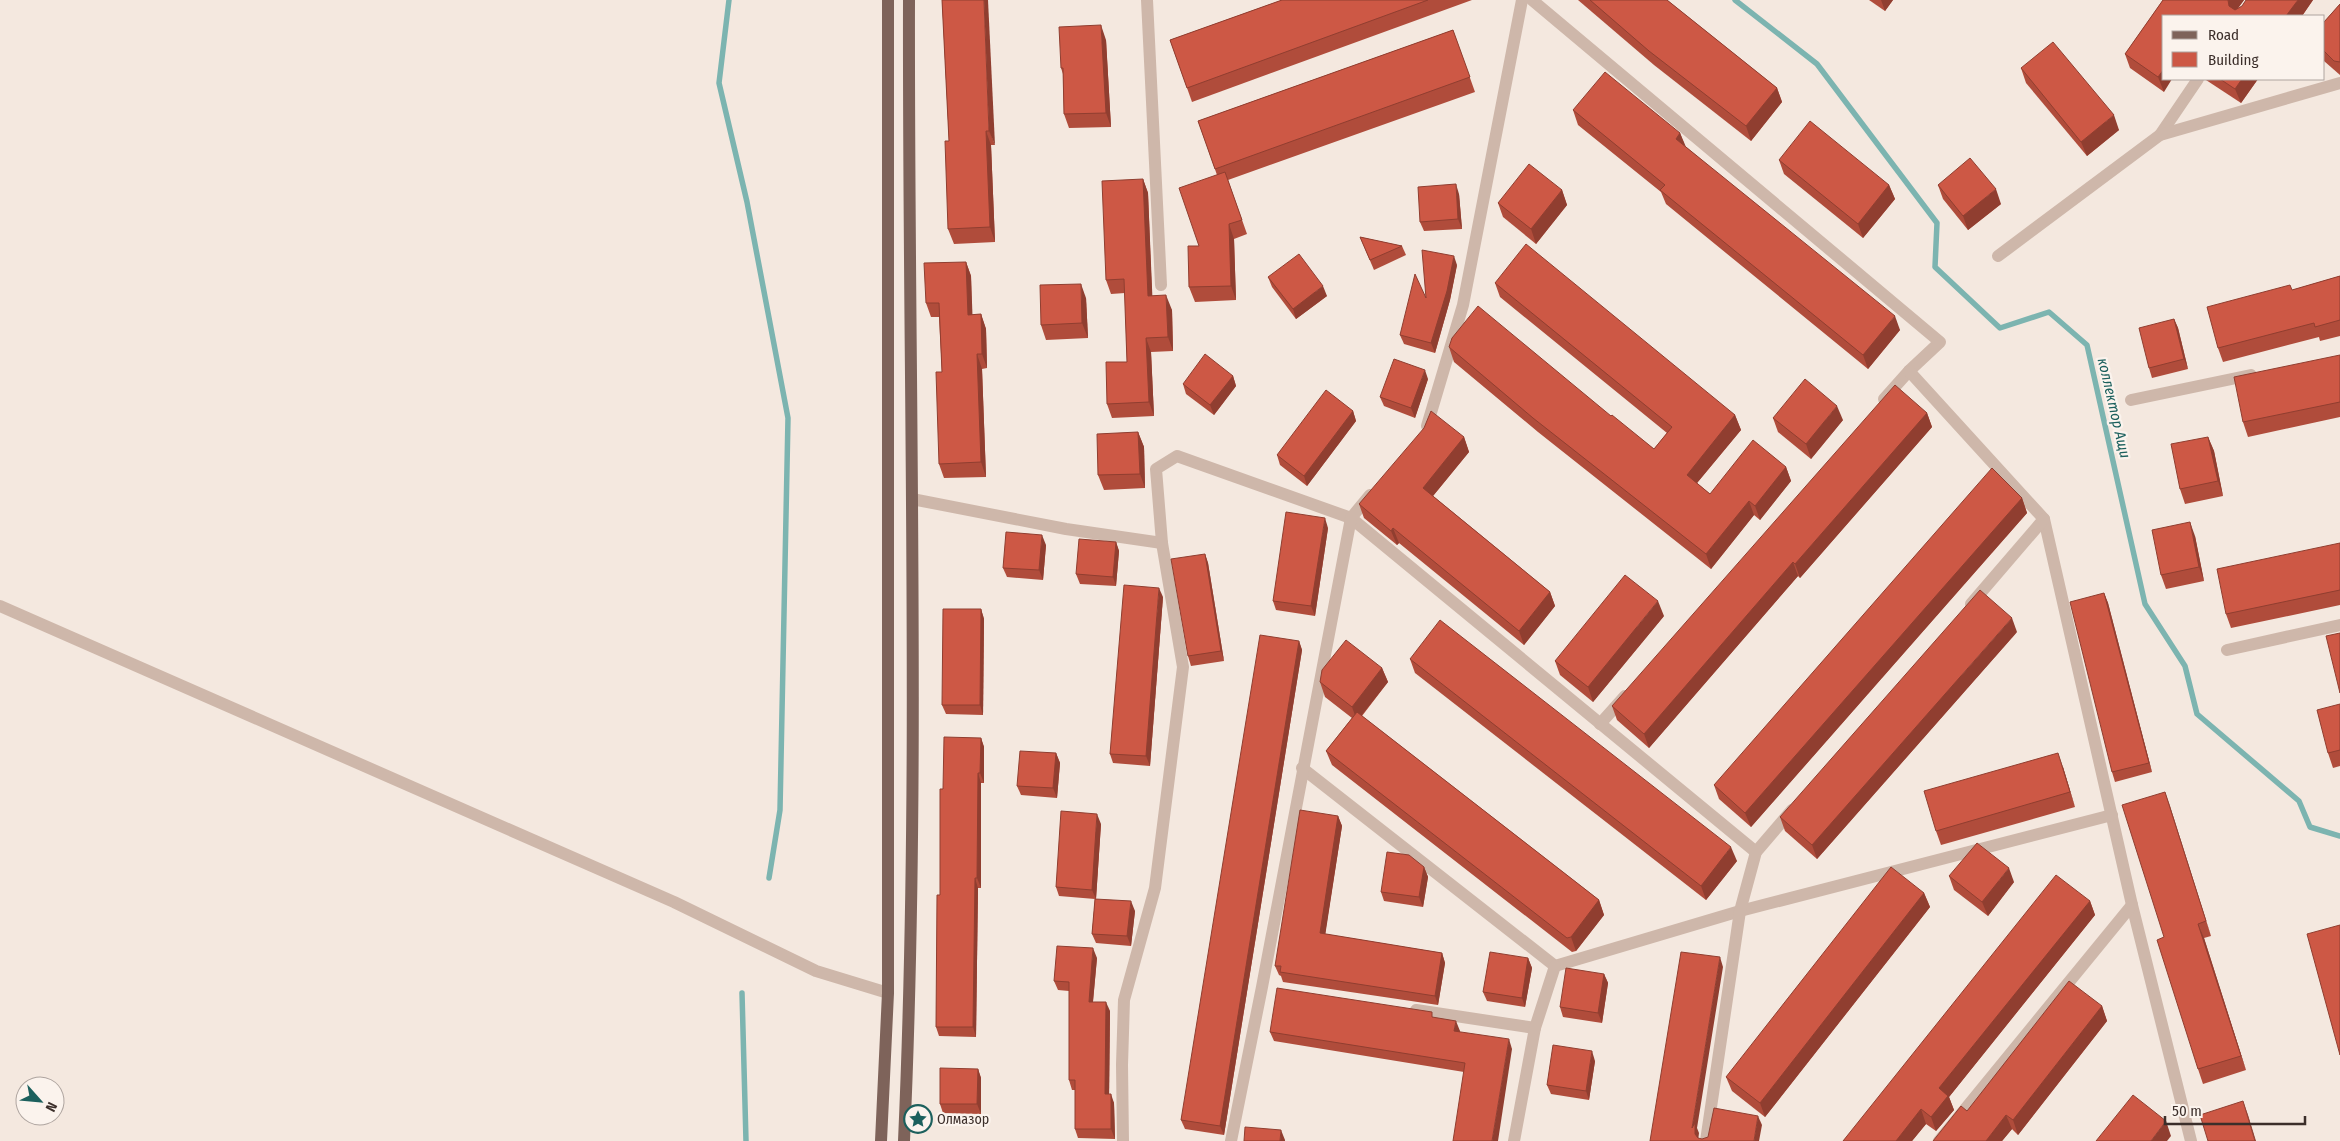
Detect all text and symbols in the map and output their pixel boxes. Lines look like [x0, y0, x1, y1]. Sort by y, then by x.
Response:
legend [2162, 15, 2325, 80]
text: Road [2208, 26, 2239, 44]
text: Building [2208, 51, 2259, 69]
water label: коллектор Ащи [2094, 356, 2134, 460]
north arrow [15, 1076, 65, 1126]
scale bar [2165, 1094, 2305, 1126]
text: N [42, 1099, 61, 1114]
text: 50 m [2172, 1102, 2202, 1120]
place icon: Олмазор [903, 1104, 933, 1134]
place label: Олмазор [937, 1111, 989, 1128]

